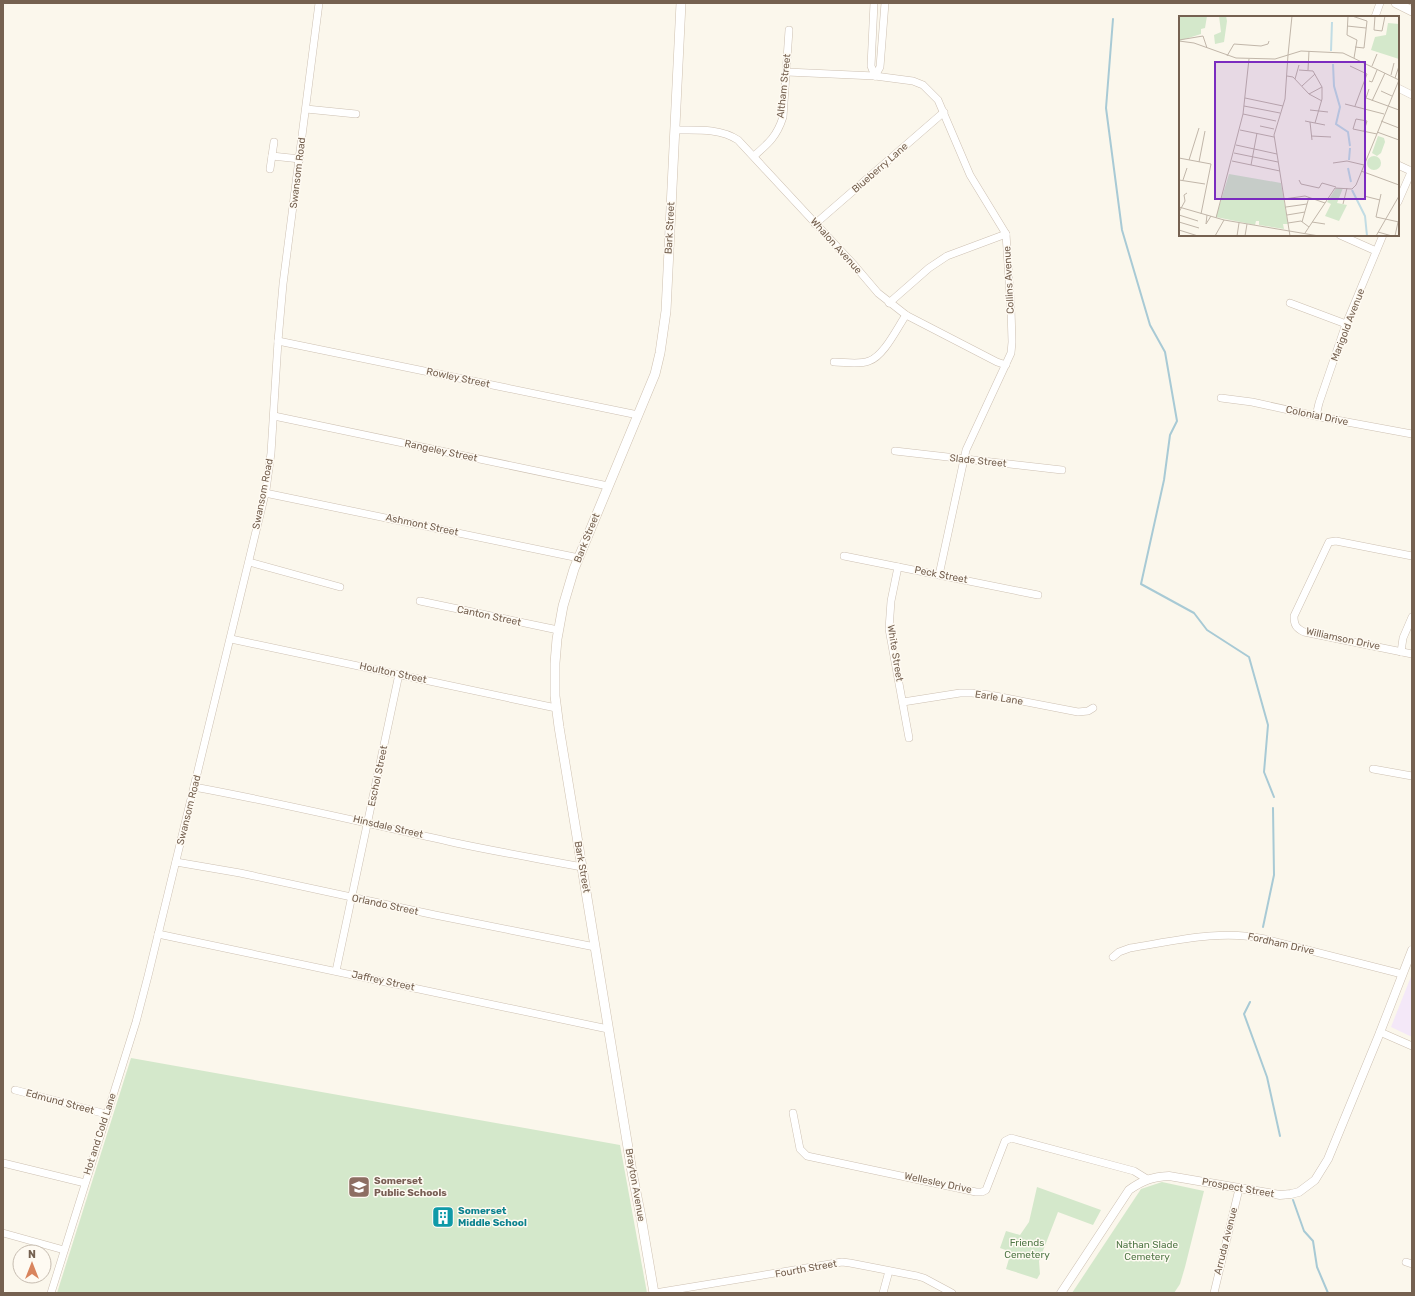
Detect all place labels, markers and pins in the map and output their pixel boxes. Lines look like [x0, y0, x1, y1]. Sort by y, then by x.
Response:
school or university icon: Somerset Public Schools [346, 1174, 372, 1200]
place label: Somerset Public Schools [374, 1175, 447, 1199]
building icon: Somerset Middle School [430, 1204, 456, 1230]
place label: Somerset Middle School [458, 1205, 527, 1229]

